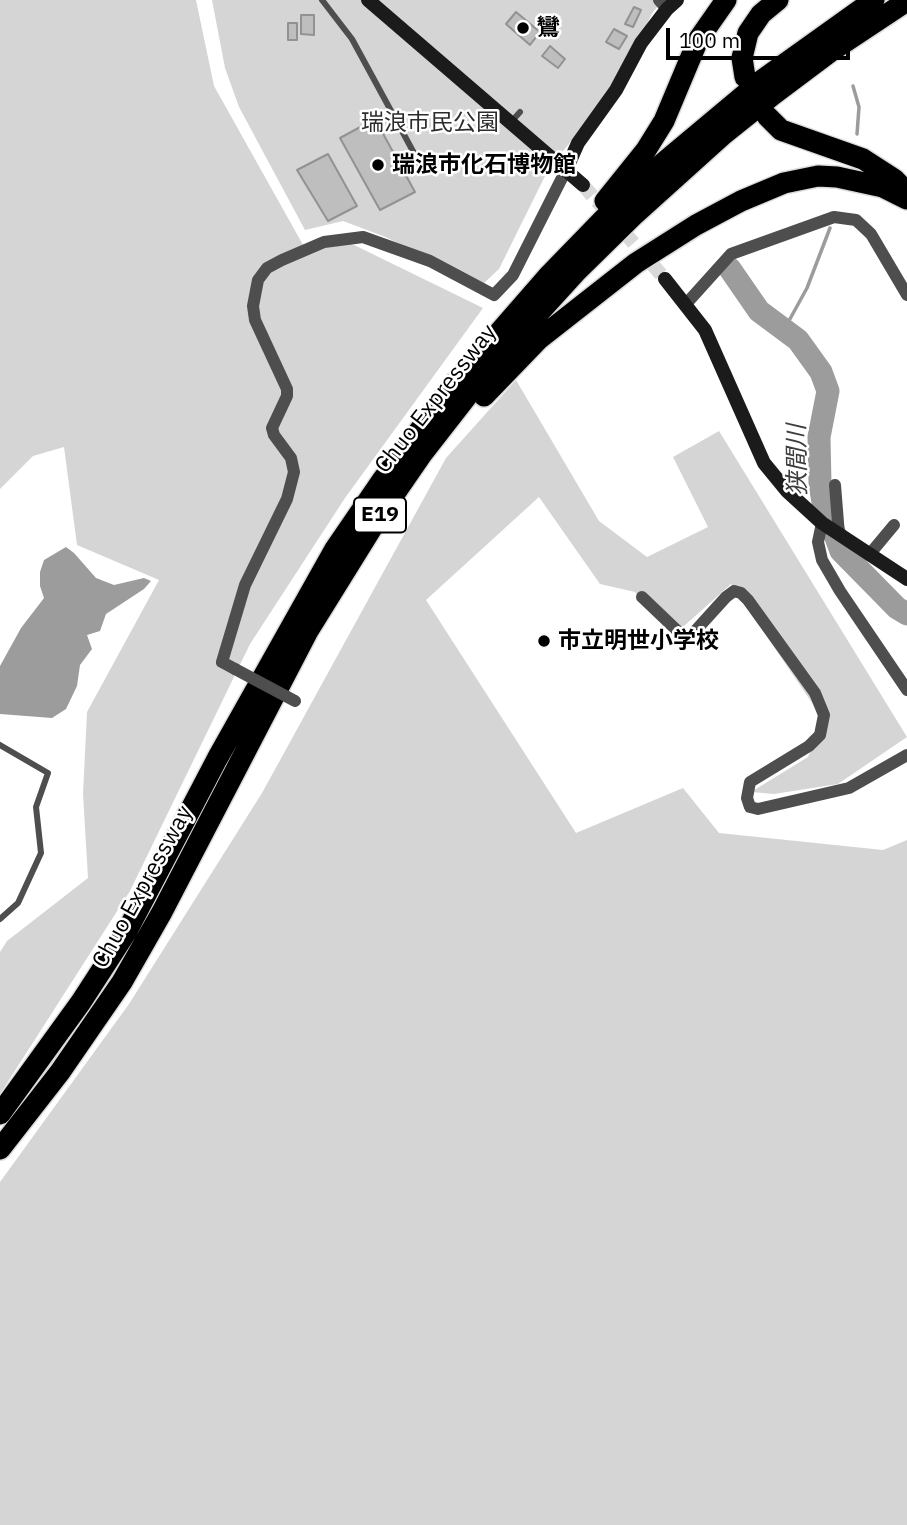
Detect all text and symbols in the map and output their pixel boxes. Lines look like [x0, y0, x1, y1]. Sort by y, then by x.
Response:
place label: 鸞 [537, 14, 560, 42]
scale bar [669, 14, 853, 58]
marker: 鸞 [515, 20, 531, 36]
text: 100 m [679, 26, 740, 54]
park label: 瑞浪市民公園 [361, 109, 499, 137]
place label: 瑞浪市化石博物館 [392, 151, 576, 179]
marker: 瑞浪市化石博物館 [370, 157, 386, 173]
street label: Chuo Expressway [369, 319, 503, 479]
water label: 狭間川 [783, 424, 813, 496]
road number: E19 [354, 498, 406, 532]
place label: 市立明世小学校 [558, 627, 719, 655]
marker: 市立明世小学校 [536, 633, 552, 649]
street label: Chuo Expressway [87, 801, 199, 973]

